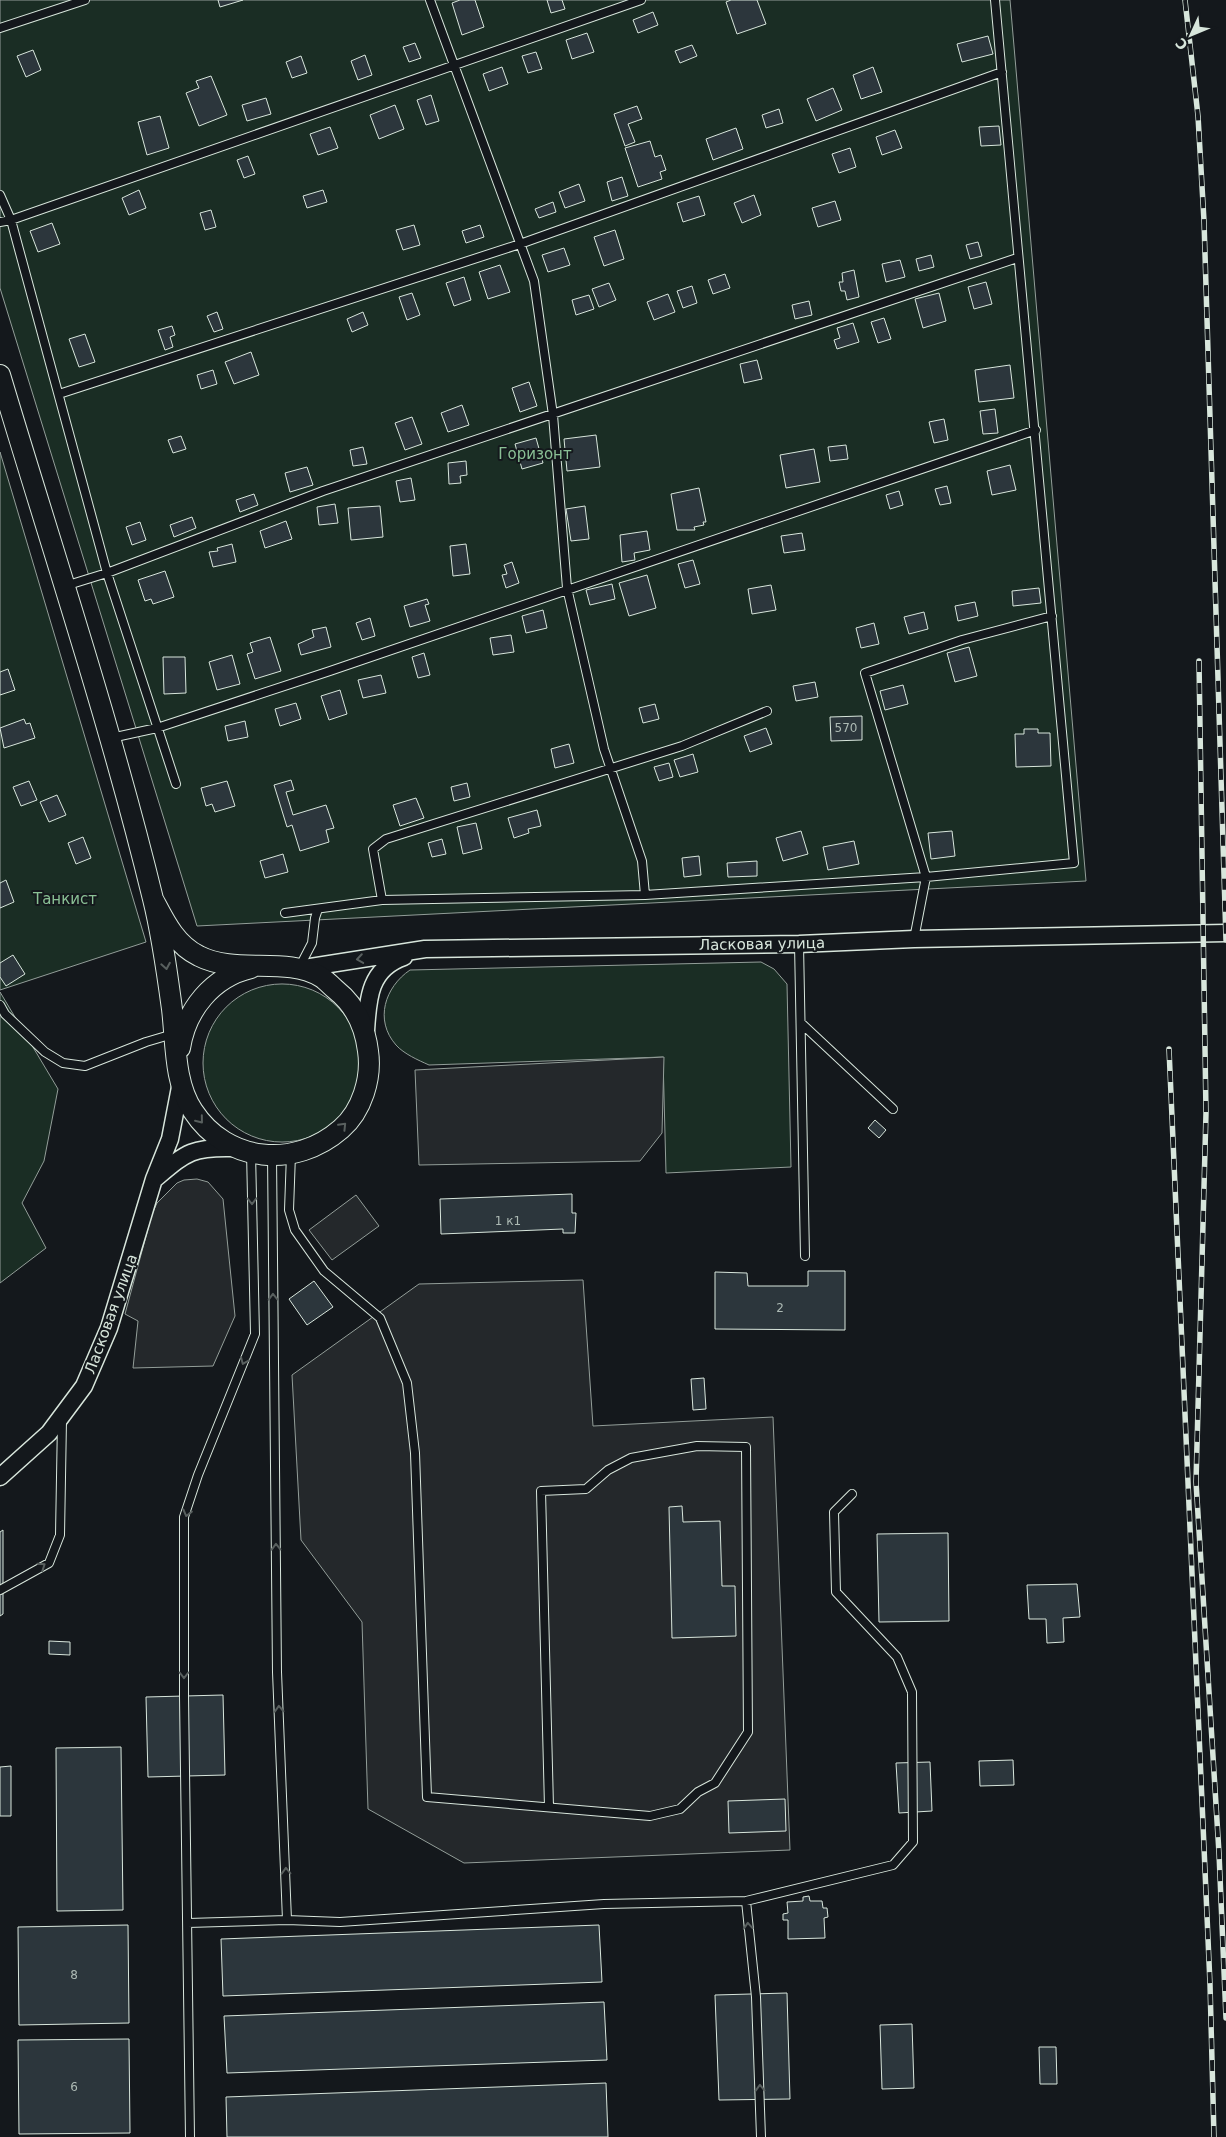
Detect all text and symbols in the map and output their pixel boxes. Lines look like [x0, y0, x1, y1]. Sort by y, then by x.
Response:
north arrow [1166, 10, 1216, 60]
text: С [1172, 35, 1191, 53]
park label: Горизонт [498, 445, 572, 463]
house number: 570 [835, 721, 857, 735]
park label: Танкист [32, 890, 97, 908]
street label: Ласковая улица [699, 934, 825, 954]
one-way arrow [356, 954, 364, 964]
one-way arrow [160, 962, 170, 971]
one-way arrow [195, 1115, 204, 1124]
one-way arrow [337, 1123, 346, 1132]
one-way arrow [247, 1198, 257, 1205]
house number: 1 к1 [495, 1214, 521, 1228]
street label: Ласковая улица [81, 1252, 141, 1376]
one-way arrow [268, 1292, 278, 1300]
house number: 2 [776, 1301, 784, 1315]
one-way arrow [239, 1356, 250, 1365]
one-way arrow [182, 1508, 192, 1517]
one-way arrow [271, 1542, 281, 1550]
one-way arrow [37, 1563, 46, 1572]
one-way arrow [179, 1672, 189, 1679]
one-way arrow [273, 1705, 284, 1713]
one-way arrow [281, 1867, 291, 1875]
one-way arrow [743, 1922, 754, 1930]
house number: 8 [70, 1968, 78, 1982]
house number: 6 [70, 2080, 78, 2094]
one-way arrow [754, 2084, 765, 2092]

